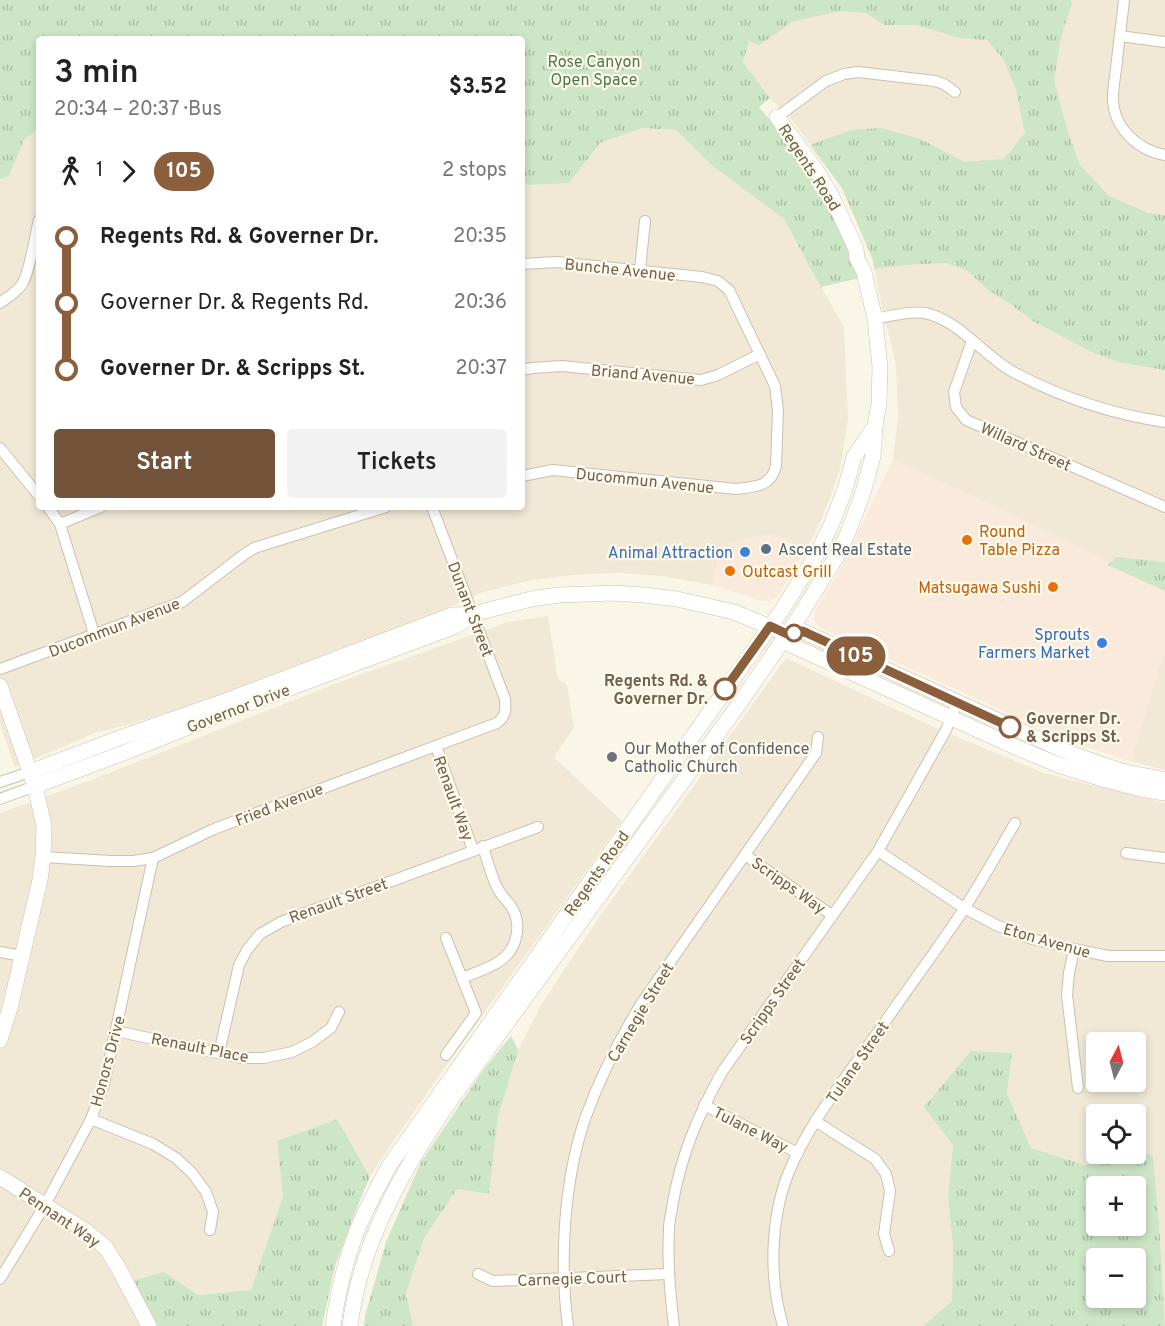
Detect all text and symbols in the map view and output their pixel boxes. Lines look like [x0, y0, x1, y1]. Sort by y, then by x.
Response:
text: 3 min [54, 53, 139, 95]
park label: Rose Canyon Open Space [548, 53, 640, 91]
text: $3.52 [449, 74, 507, 101]
text: 20:34 – 20:37 · Bus [54, 97, 222, 123]
street label: Regents Road [773, 121, 844, 215]
icon: walk [54, 155, 87, 188]
icon: forward [112, 155, 145, 188]
text: 1 [96, 158, 103, 184]
text: 105 [166, 158, 202, 185]
text: 2 stops [442, 158, 507, 184]
text: Regents Rd. & Governer Dr. [100, 224, 379, 251]
text: 20:35 [453, 224, 507, 250]
street label: Bunche Avenue [563, 255, 676, 287]
text: Governer Dr. & Regents Rd. [100, 290, 368, 317]
text: 20:36 [453, 290, 507, 316]
text: Governer Dr. & Scripps St. [100, 356, 365, 383]
text: 20:37 [455, 356, 507, 382]
street label: Briand Avenue [590, 361, 696, 390]
street label: Willard Street [977, 419, 1074, 477]
button: Start [54, 429, 275, 498]
button: Tickets [287, 429, 507, 498]
street label: Ducommun Avenue [575, 465, 715, 499]
place label: Round Table Pizza [979, 523, 1060, 561]
marker: Round Table Pizza [960, 533, 974, 547]
place label: Ascent Real Estate [778, 541, 912, 561]
marker: Ascent Real Estate [759, 542, 773, 556]
place label: Animal Attraction [608, 544, 733, 564]
marker: Animal Attraction [738, 545, 752, 559]
street label: Dunant Street [442, 559, 496, 660]
place label: Outcast Grill [742, 563, 832, 583]
marker: Outcast Grill [723, 564, 737, 578]
place label: Matsugawa Sushi [918, 579, 1041, 599]
marker: Matsugawa Sushi [1046, 580, 1060, 594]
street label: Ducommun Avenue [46, 595, 183, 663]
unlabelled marker [785, 624, 803, 642]
place label: Sprouts Farmers Market [978, 626, 1090, 664]
line badge: 105 [822, 636, 890, 676]
marker: Sprouts Farmers Market [1095, 636, 1109, 650]
text: 105 [838, 643, 874, 670]
place label: Regents Rd. & Governer Dr. [604, 672, 708, 710]
marker: Regents Rd. & Governer Dr. [714, 678, 736, 700]
street label: Governor Drive [184, 681, 293, 739]
place label: Governer Dr. & Scripps St. [1026, 710, 1121, 748]
marker: Governer Dr. & Scripps St. [999, 716, 1021, 738]
place label: Our Mother of Confidence Catholic Church [624, 740, 809, 778]
marker: Our Mother of Confidence Catholic Church [605, 750, 619, 764]
street label: Renault Way [427, 753, 477, 844]
street label: Fried Avenue [233, 780, 326, 832]
street label: Regents Road [561, 828, 634, 921]
street label: Scripps Way [747, 854, 829, 920]
street label: Renault Street [287, 875, 391, 929]
street label: Eton Avenue [1001, 920, 1092, 964]
street label: Scripps Street [737, 955, 811, 1049]
street label: Carnegie Street [604, 960, 679, 1067]
street label: Honors Drive [87, 1014, 131, 1109]
street label: Tulane Street [823, 1018, 894, 1108]
street label: Renault Place [149, 1030, 250, 1068]
north arrow [1086, 1032, 1146, 1092]
map controls [1086, 1032, 1146, 1308]
street label: Tulane Way [709, 1103, 791, 1158]
button: locate [1086, 1104, 1146, 1164]
button: + [1086, 1176, 1146, 1236]
street label: Pennant Way [14, 1184, 103, 1253]
button: − [1086, 1248, 1146, 1308]
street label: Carnegie Court [517, 1268, 627, 1292]

